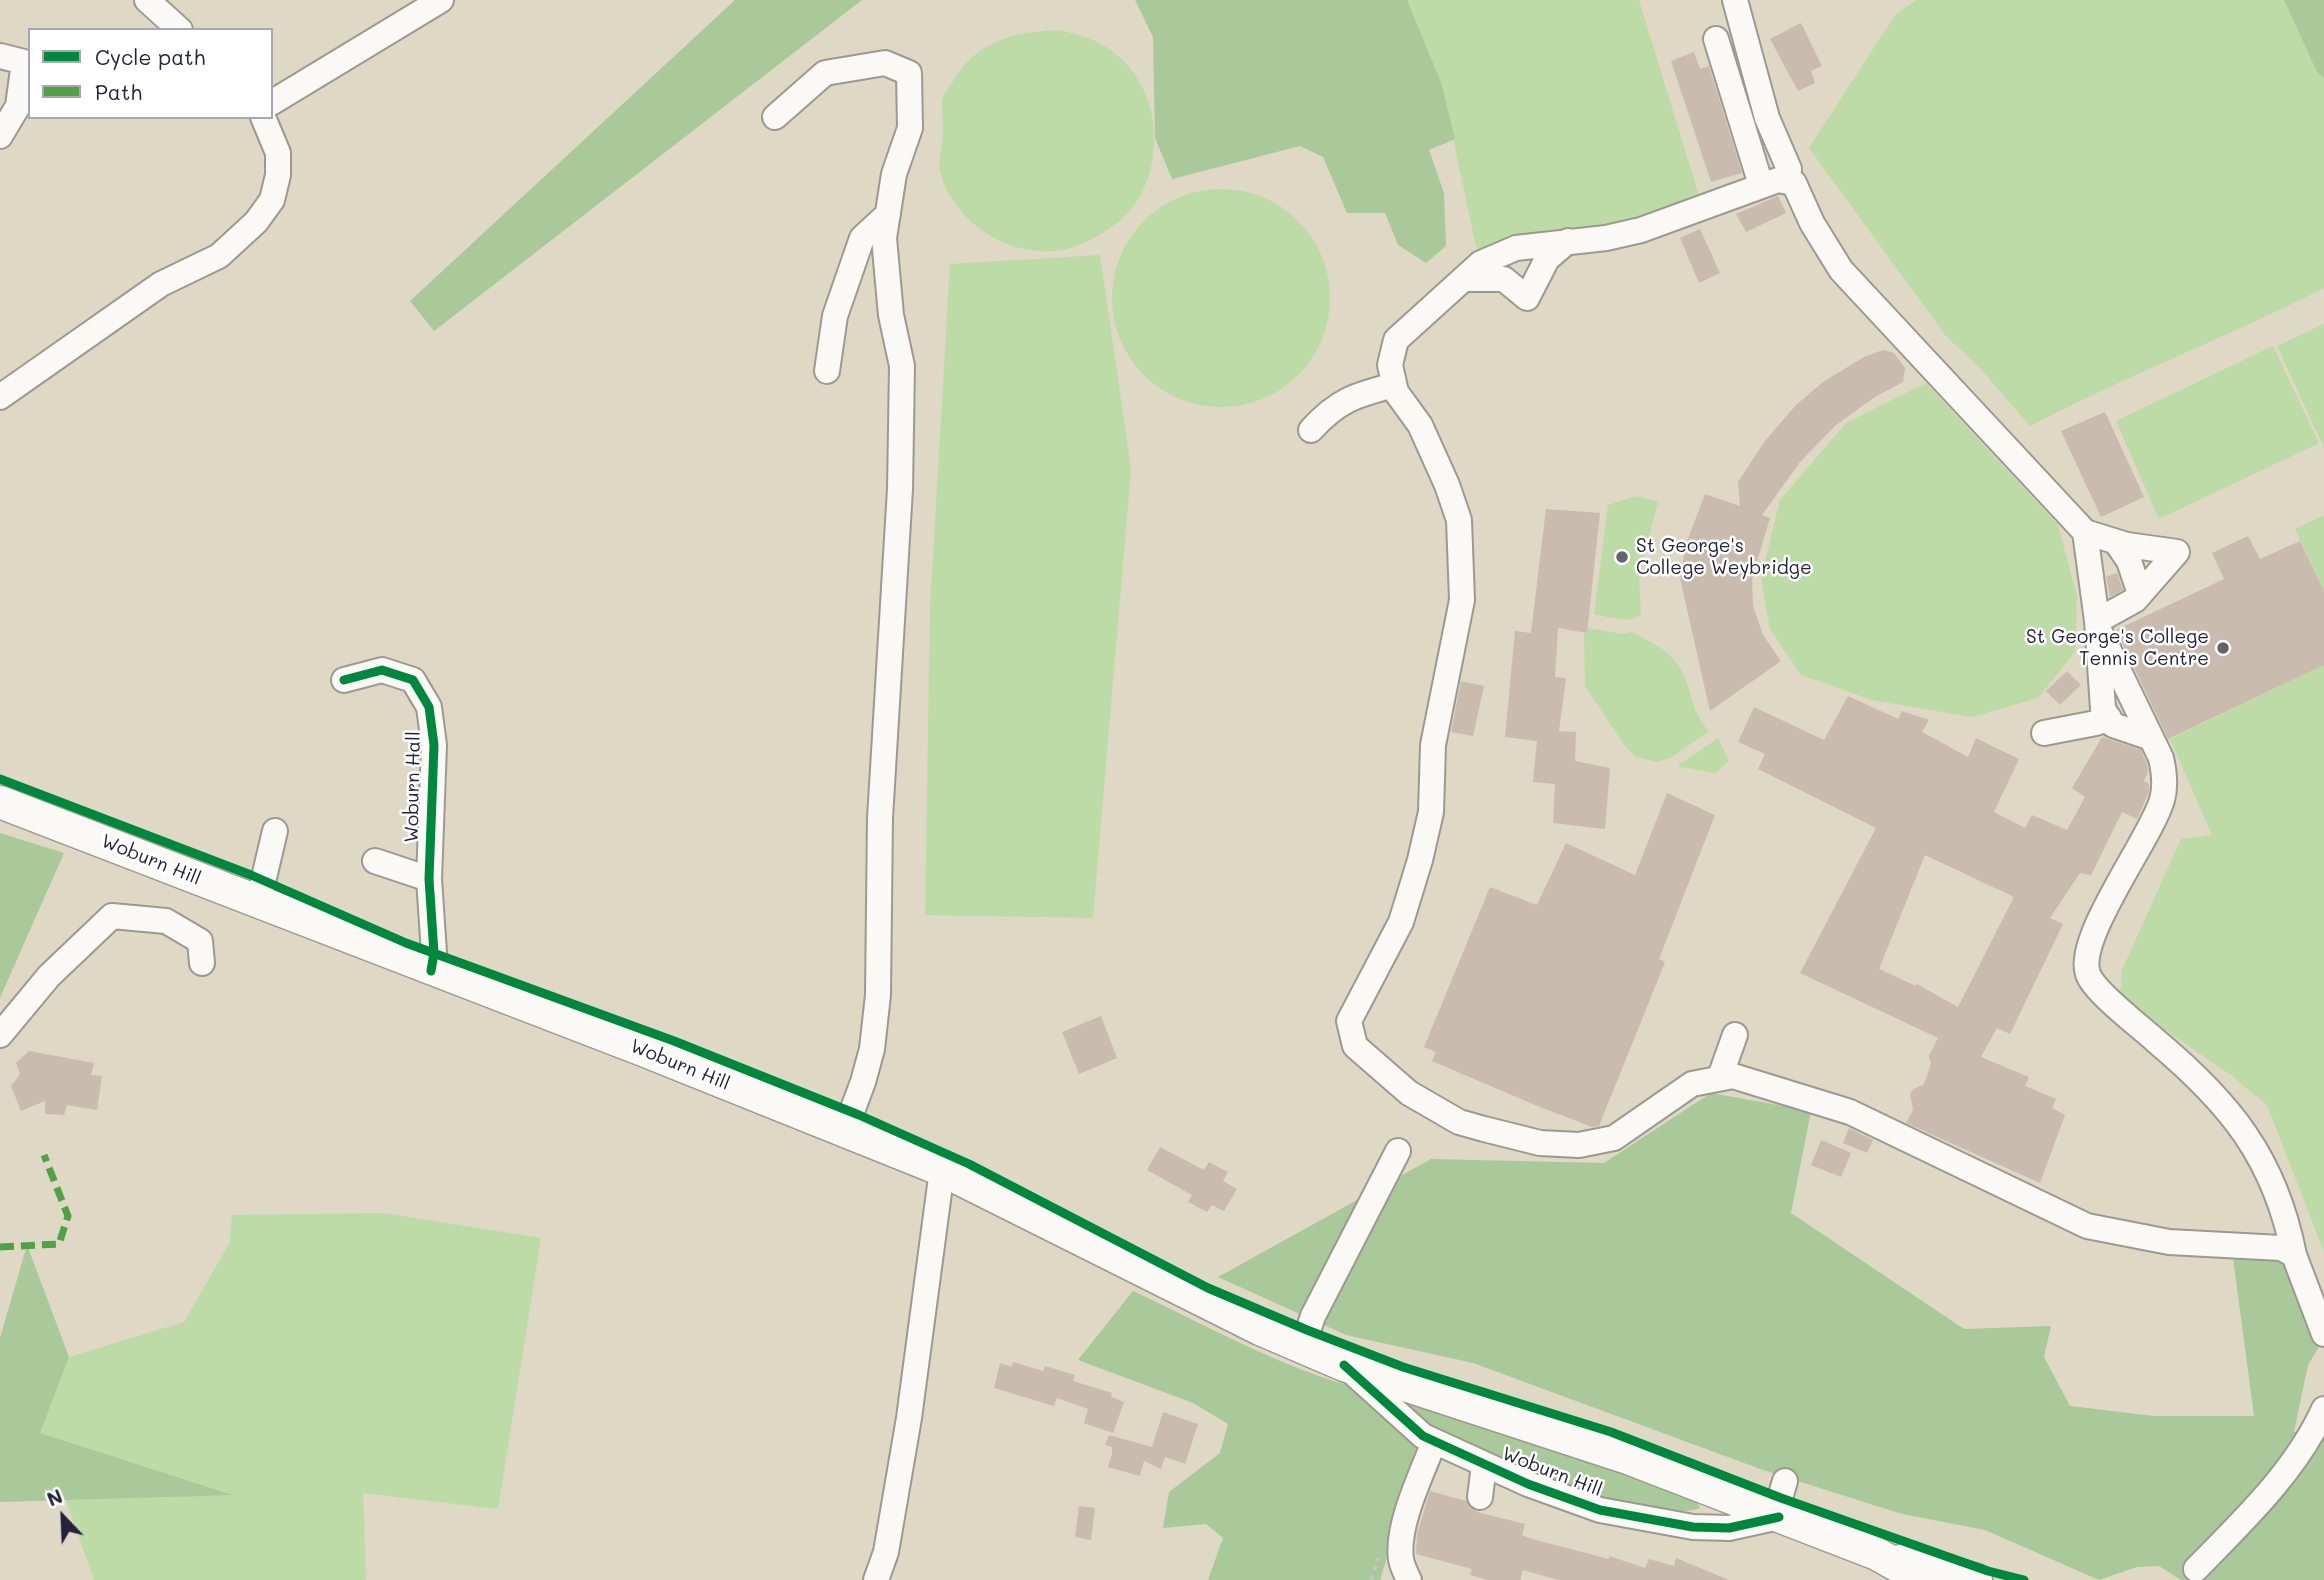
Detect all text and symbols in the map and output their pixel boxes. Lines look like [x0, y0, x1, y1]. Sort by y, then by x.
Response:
legend [28, 28, 273, 119]
text: Cycle path [95, 43, 205, 70]
text: Path [95, 78, 142, 105]
place label: St George's College Weybridge [1636, 535, 1812, 579]
marker: St George's College Weybridge [1614, 549, 1630, 565]
place label: St George's College Tennis Centre [2026, 626, 2209, 670]
marker: St George's College Tennis Centre [2215, 640, 2231, 656]
street label: Woburn Hall [401, 731, 425, 843]
street label: Woburn Hill [98, 830, 204, 890]
street label: Woburn Hill [627, 1035, 733, 1095]
street label: Woburn Hill [1499, 1442, 1605, 1502]
north arrow [28, 1482, 98, 1552]
text: N [43, 1483, 66, 1512]

